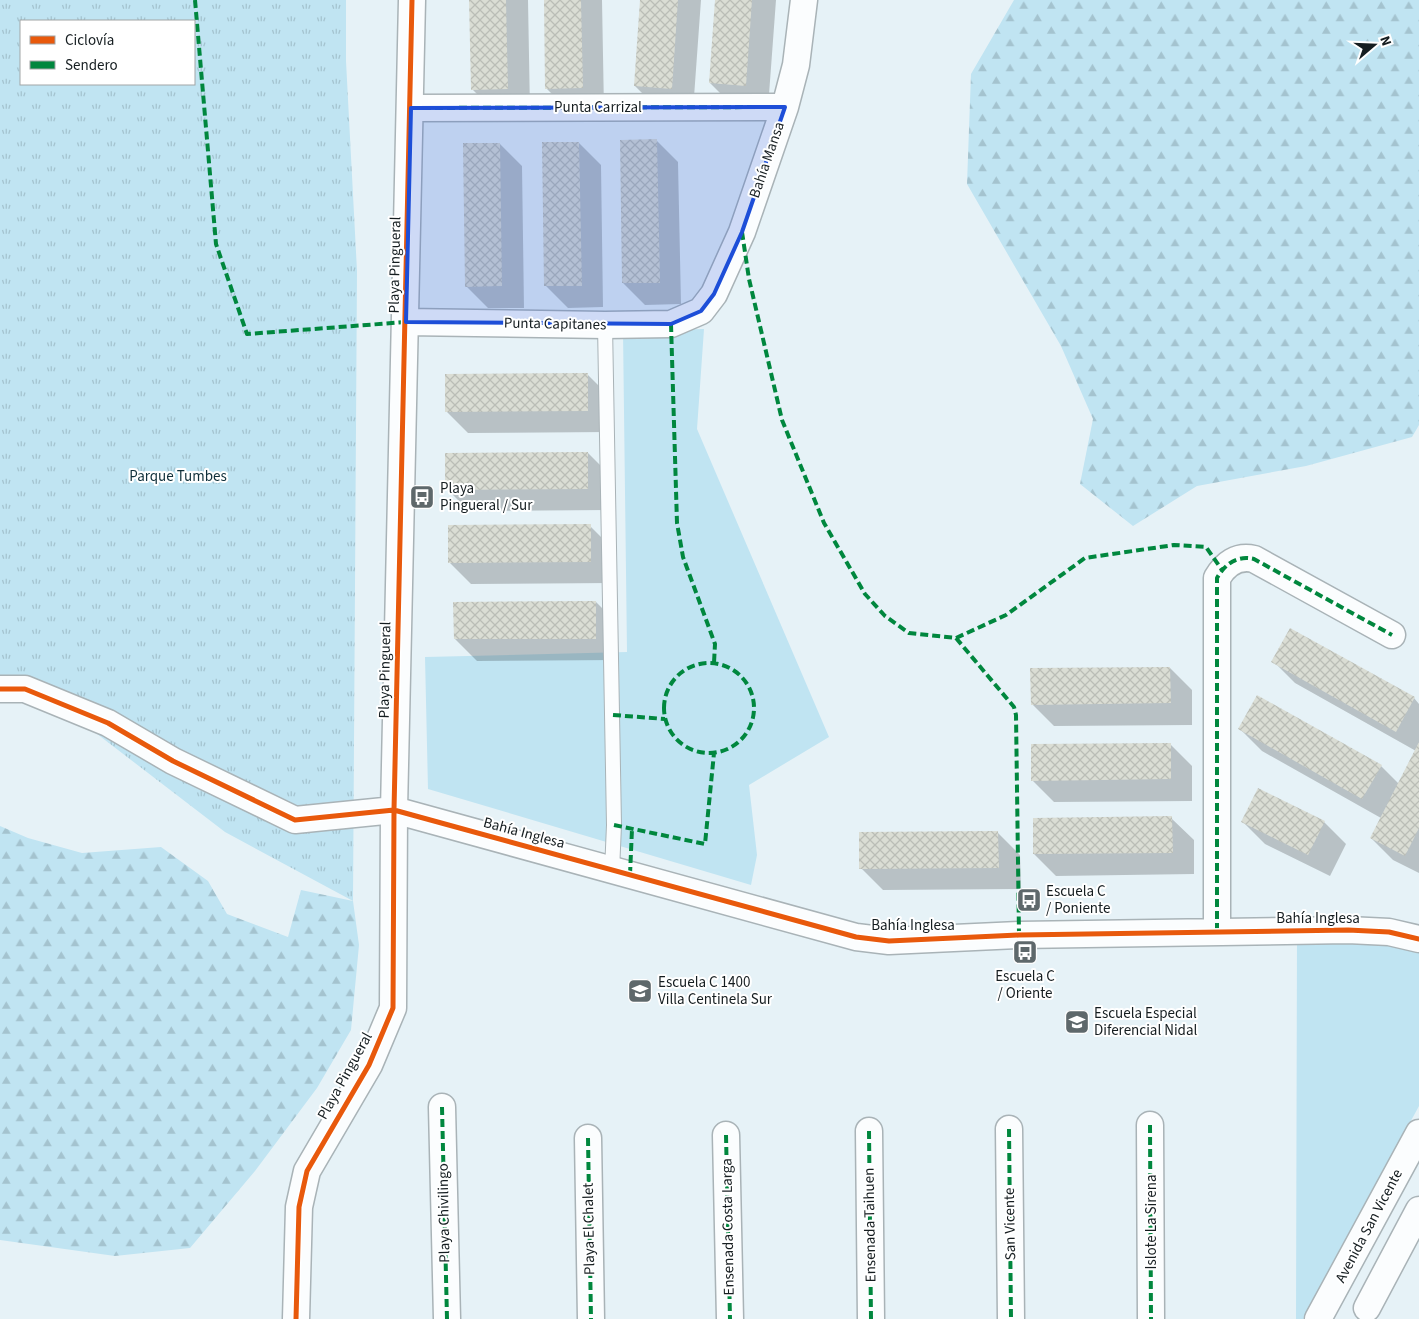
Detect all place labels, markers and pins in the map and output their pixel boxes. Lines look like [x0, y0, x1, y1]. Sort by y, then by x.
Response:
place label: Playa Pingueral / Sur [440, 478, 533, 516]
bus stop icon: Playa Pingueral / Sur [409, 484, 435, 510]
place label: Escuela C / Poniente [1046, 881, 1110, 919]
bus stop icon: Escuela C / Poniente [1016, 887, 1042, 913]
bus stop icon: Escuela C / Oriente [1012, 939, 1038, 965]
place label: Escuela C / Oriente [995, 966, 1055, 1004]
place label: Escuela C 1400 Villa Centinela Sur [658, 972, 773, 1010]
school or university icon: Escuela C 1400 Villa Centinela Sur [627, 978, 653, 1004]
place label: Escuela Especial Diferencial Nidal [1094, 1003, 1197, 1041]
school or university icon: Escuela Especial Diferencial Nidal [1064, 1009, 1090, 1035]

